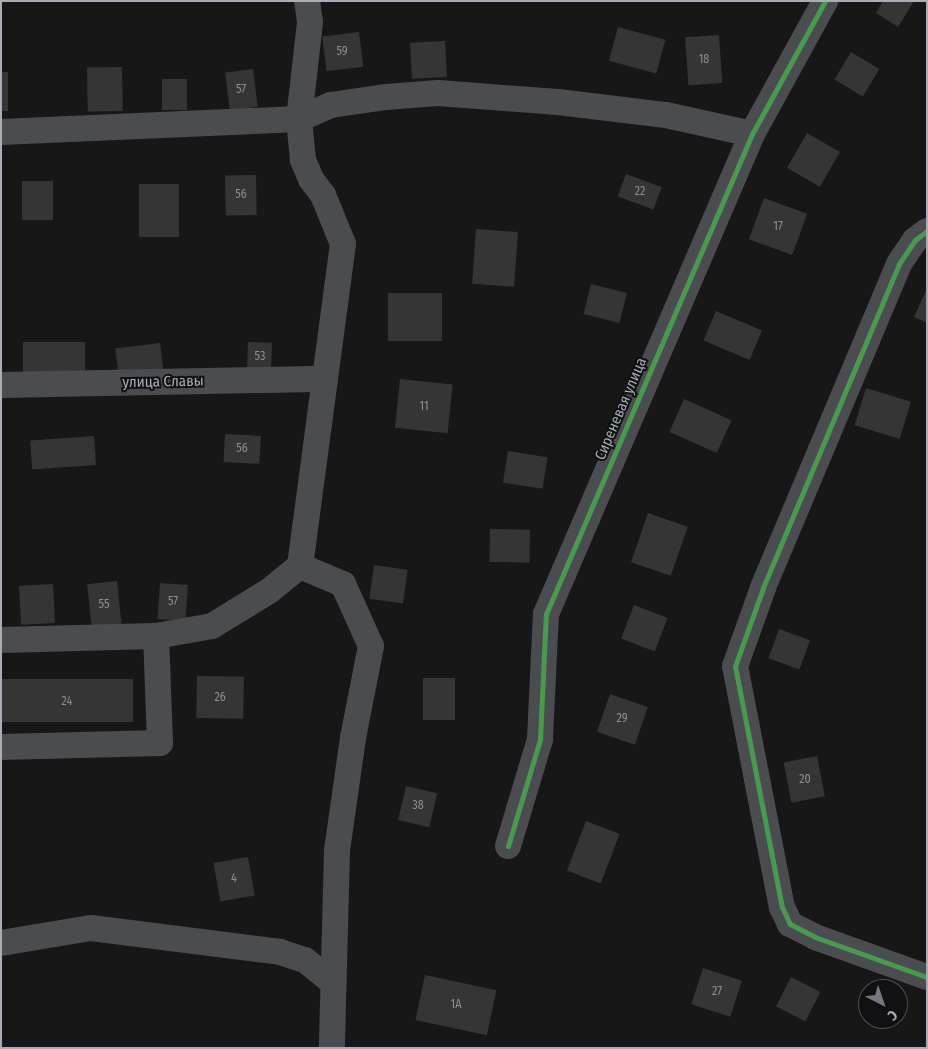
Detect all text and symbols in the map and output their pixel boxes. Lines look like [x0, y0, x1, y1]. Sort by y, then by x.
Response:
house number: 59 [336, 45, 348, 59]
house number: 18 [699, 53, 709, 67]
house number: 57 [236, 83, 246, 97]
house number: 22 [635, 185, 645, 199]
house number: 56 [235, 188, 247, 202]
house number: 17 [773, 220, 783, 234]
house number: 53 [255, 350, 265, 364]
street label: Сиреневая улица [591, 355, 651, 463]
street label: улица Славы [122, 372, 204, 392]
house number: 11 [419, 400, 429, 414]
house number: 56 [236, 442, 248, 456]
house number: 57 [168, 595, 178, 609]
house number: 55 [99, 598, 109, 612]
house number: 26 [214, 691, 226, 705]
house number: 24 [62, 695, 72, 709]
house number: 29 [616, 712, 628, 726]
house number: 20 [799, 773, 811, 787]
house number: 38 [412, 799, 424, 813]
house number: 4 [231, 872, 237, 886]
north arrow [858, 979, 908, 1029]
house number: 27 [712, 985, 722, 999]
house number: 1А [451, 998, 461, 1012]
text: С [884, 1006, 901, 1024]

